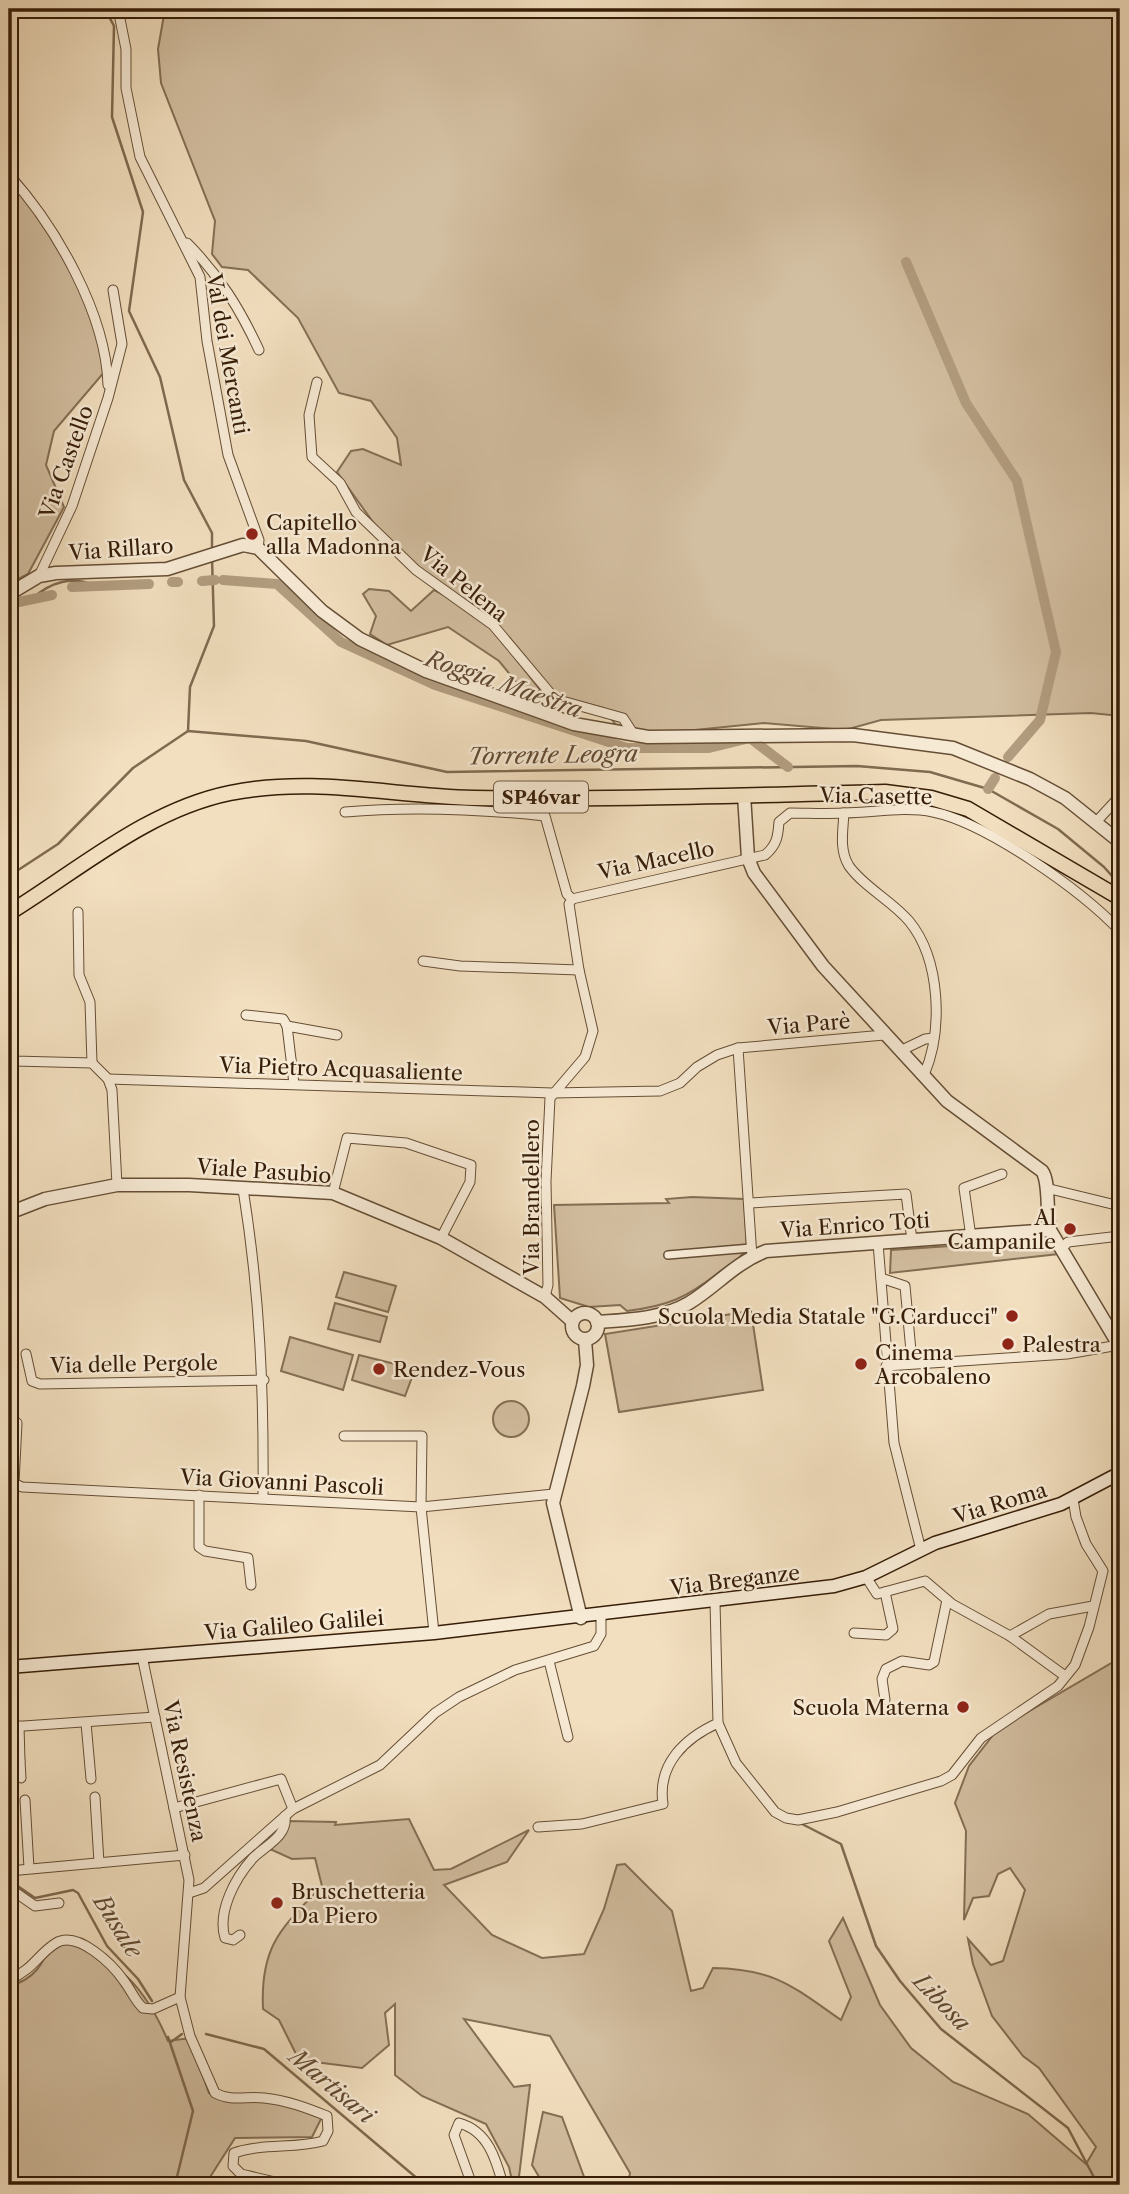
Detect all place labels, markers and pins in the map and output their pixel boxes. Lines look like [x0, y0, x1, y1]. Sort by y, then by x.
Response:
place label: Capitello alla Madonna [266, 510, 402, 559]
marker: Capitello alla Madonna [244, 526, 260, 542]
place label: Al Campanile [948, 1205, 1056, 1254]
marker: Al Campanile [1062, 1221, 1078, 1237]
place label: Scuola Media Statale "G.Carducci" [658, 1304, 998, 1329]
marker: Scuola Media Statale "G.Carducci" [1004, 1308, 1020, 1324]
place label: Palestra [1022, 1332, 1102, 1357]
marker: Palestra [1000, 1336, 1016, 1352]
place label: Cinema Arcobaleno [874, 1340, 991, 1389]
marker: Cinema Arcobaleno [853, 1356, 869, 1372]
place label: Rendez-Vous [393, 1357, 525, 1382]
marker: Rendez-Vous [371, 1361, 387, 1377]
place label: Scuola Materna [793, 1695, 950, 1720]
marker: Scuola Materna [955, 1699, 971, 1715]
place label: Bruschetteria Da Piero [291, 1879, 426, 1928]
marker: Bruschetteria Da Piero [269, 1895, 285, 1911]

